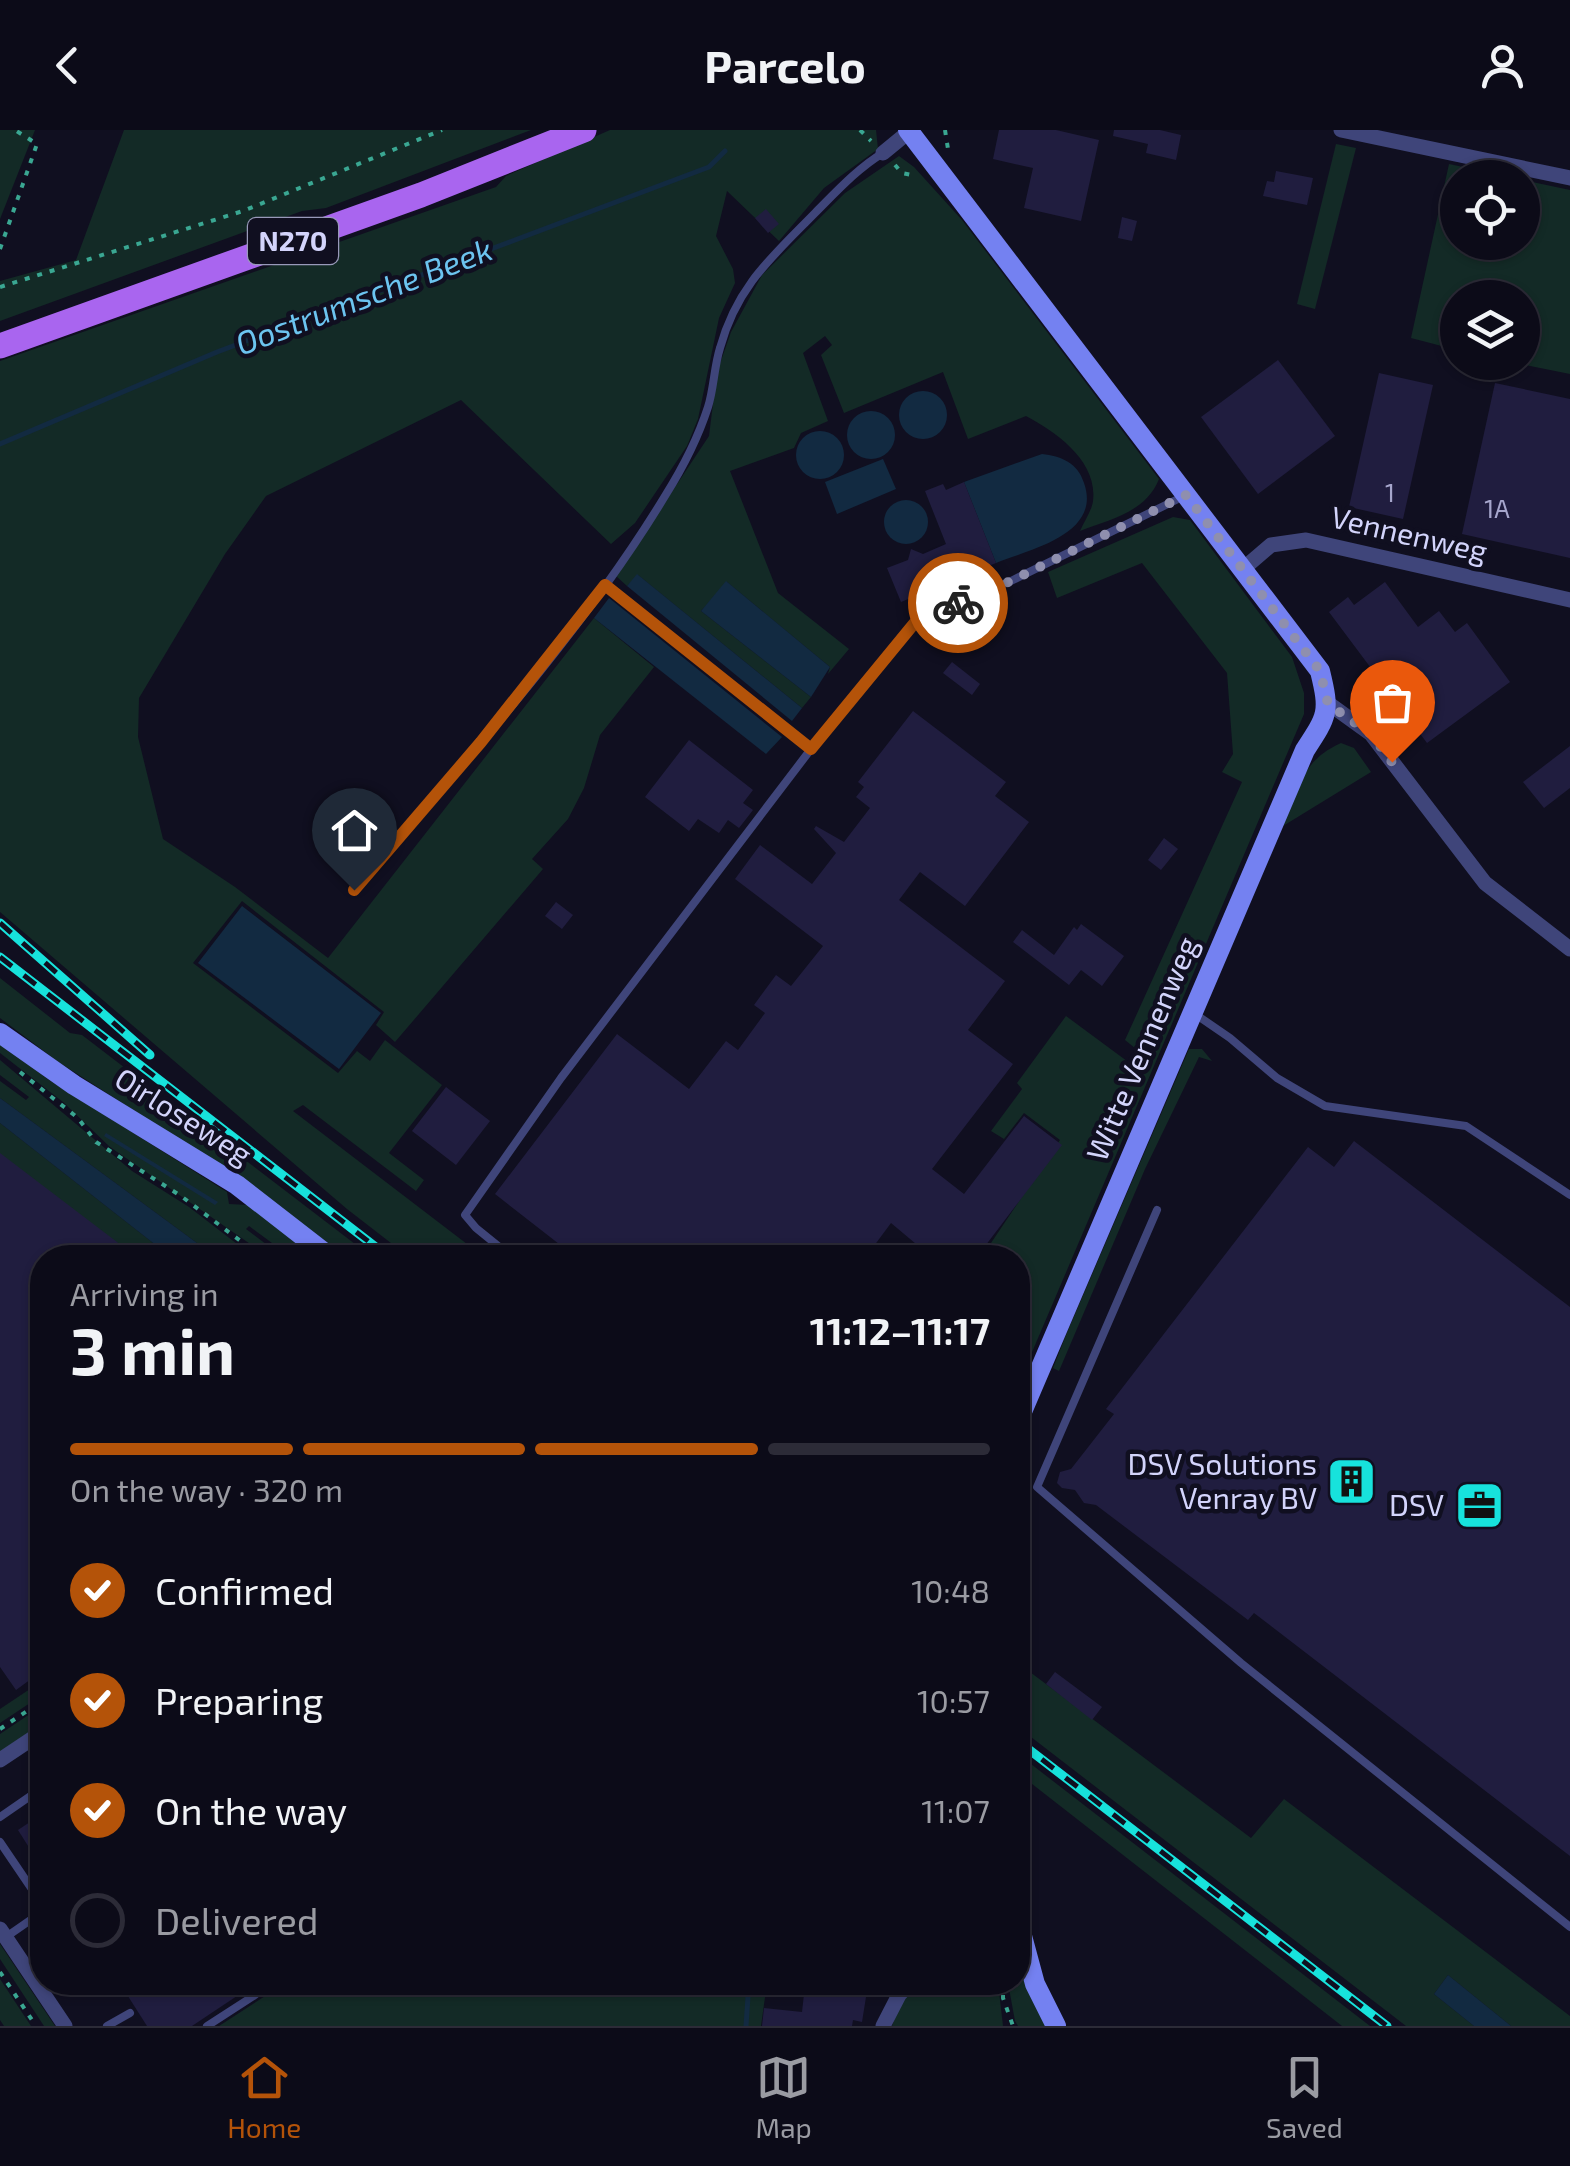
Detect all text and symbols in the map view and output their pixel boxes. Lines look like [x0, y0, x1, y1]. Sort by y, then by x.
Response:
icon: back [40, 38, 95, 93]
text: Parcelo [704, 38, 866, 92]
icon: person [1475, 38, 1530, 93]
map controls [1440, 160, 1540, 380]
button: locate [1440, 160, 1540, 260]
road number: N270 [248, 218, 338, 264]
water label: Oostrumsche Beek [230, 229, 497, 362]
button: layers [1440, 280, 1540, 380]
house number: 1 [1385, 477, 1395, 507]
house number: 1A [1484, 493, 1510, 523]
street label: Vennenweg [1328, 498, 1491, 569]
courier [908, 553, 1008, 653]
icon: bike [931, 576, 986, 631]
pin [1350, 660, 1435, 763]
icon: bag [1365, 675, 1420, 730]
pin [312, 788, 397, 891]
icon: home [327, 803, 382, 858]
street label: Witte Vennenweg [1078, 931, 1205, 1166]
street label: Oirloseweg [109, 1059, 259, 1172]
text: Arriving in [70, 1274, 219, 1312]
text: 11:12–11:17 [810, 1307, 990, 1353]
text: 3 min [70, 1310, 235, 1388]
place label: DSV Solutions Venray BV [1128, 1445, 1317, 1515]
building icon: DSV Solutions Venray BV [1326, 1456, 1378, 1508]
text: On the way · 320 m [70, 1470, 343, 1508]
office icon: DSV [1453, 1480, 1505, 1532]
place label: DSV [1389, 1486, 1444, 1522]
icon: check [70, 1563, 125, 1618]
text: Confirmed [155, 1567, 334, 1613]
text: 10:48 [911, 1571, 990, 1609]
icon: check [70, 1673, 125, 1728]
text: Preparing [155, 1677, 323, 1723]
text: 10:57 [917, 1681, 990, 1719]
icon: check [70, 1783, 125, 1838]
text: On the way [155, 1787, 347, 1833]
text: 11:07 [921, 1791, 990, 1829]
text: Delivered [155, 1897, 319, 1943]
tab: Home [227, 2050, 301, 2144]
tab: Map [756, 2050, 812, 2144]
tab: Saved [1266, 2050, 1343, 2144]

